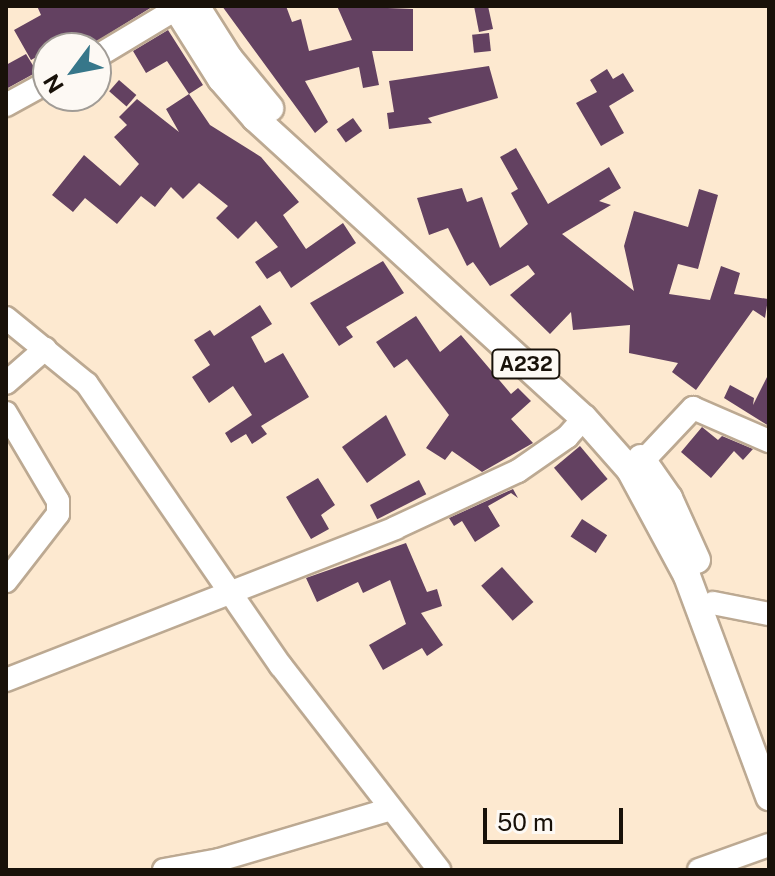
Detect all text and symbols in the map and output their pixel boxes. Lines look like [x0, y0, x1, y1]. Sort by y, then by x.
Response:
north arrow [32, 32, 112, 112]
text: N [38, 69, 69, 98]
road number: A232 [490, 348, 562, 380]
scale bar [487, 792, 627, 842]
text: 50 m [497, 808, 554, 836]

